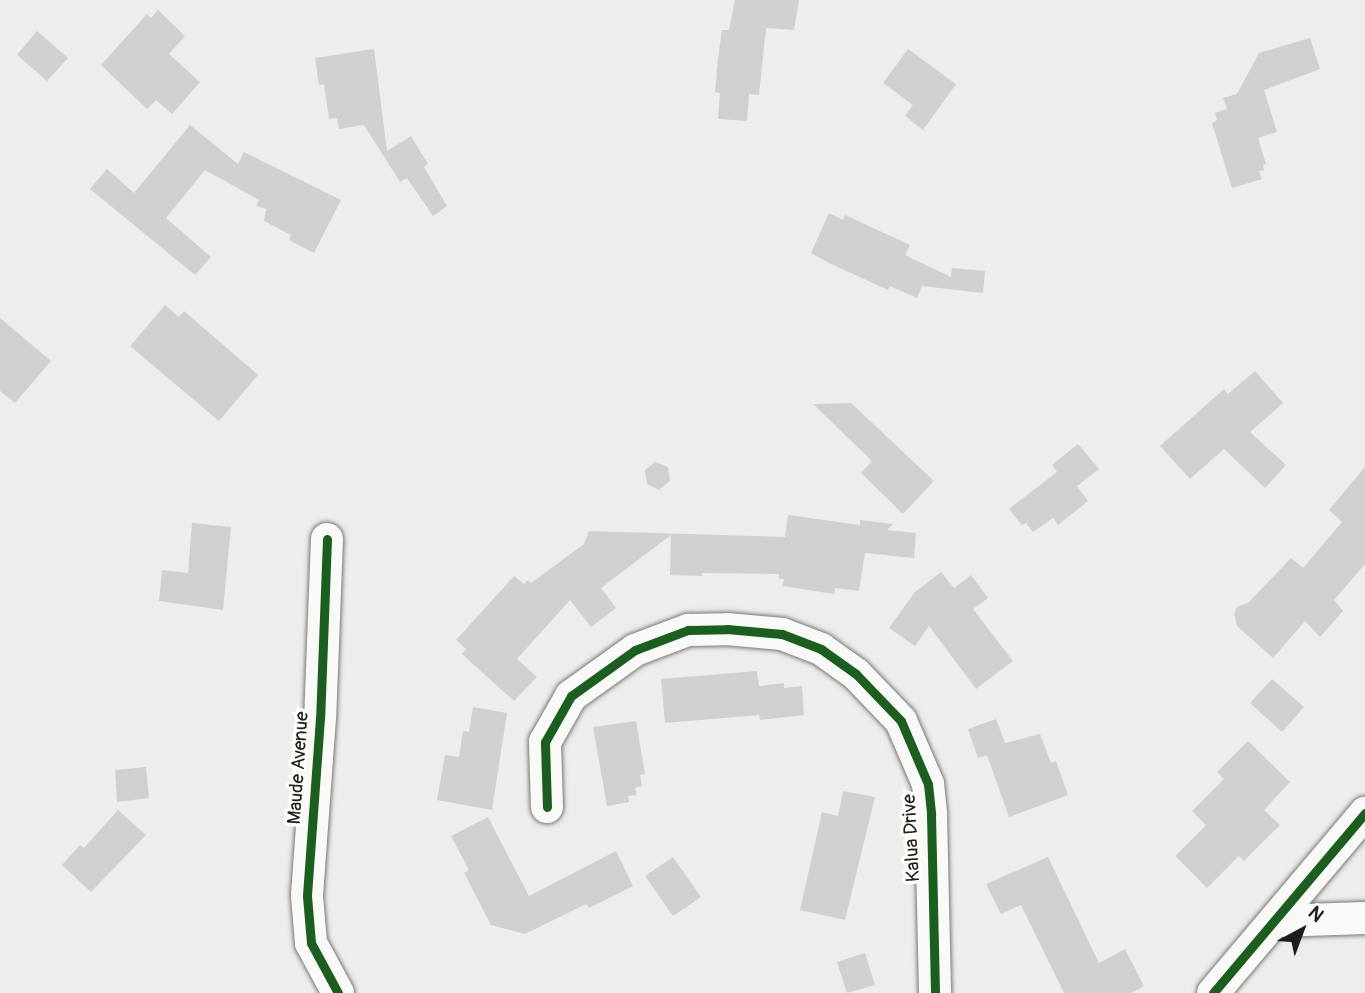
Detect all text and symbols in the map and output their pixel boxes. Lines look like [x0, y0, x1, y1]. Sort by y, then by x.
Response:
street label: Maude Avenue [284, 711, 314, 825]
street label: Kalua Drive [898, 794, 926, 882]
north arrow [1267, 895, 1337, 965]
text: N [1303, 901, 1328, 927]

